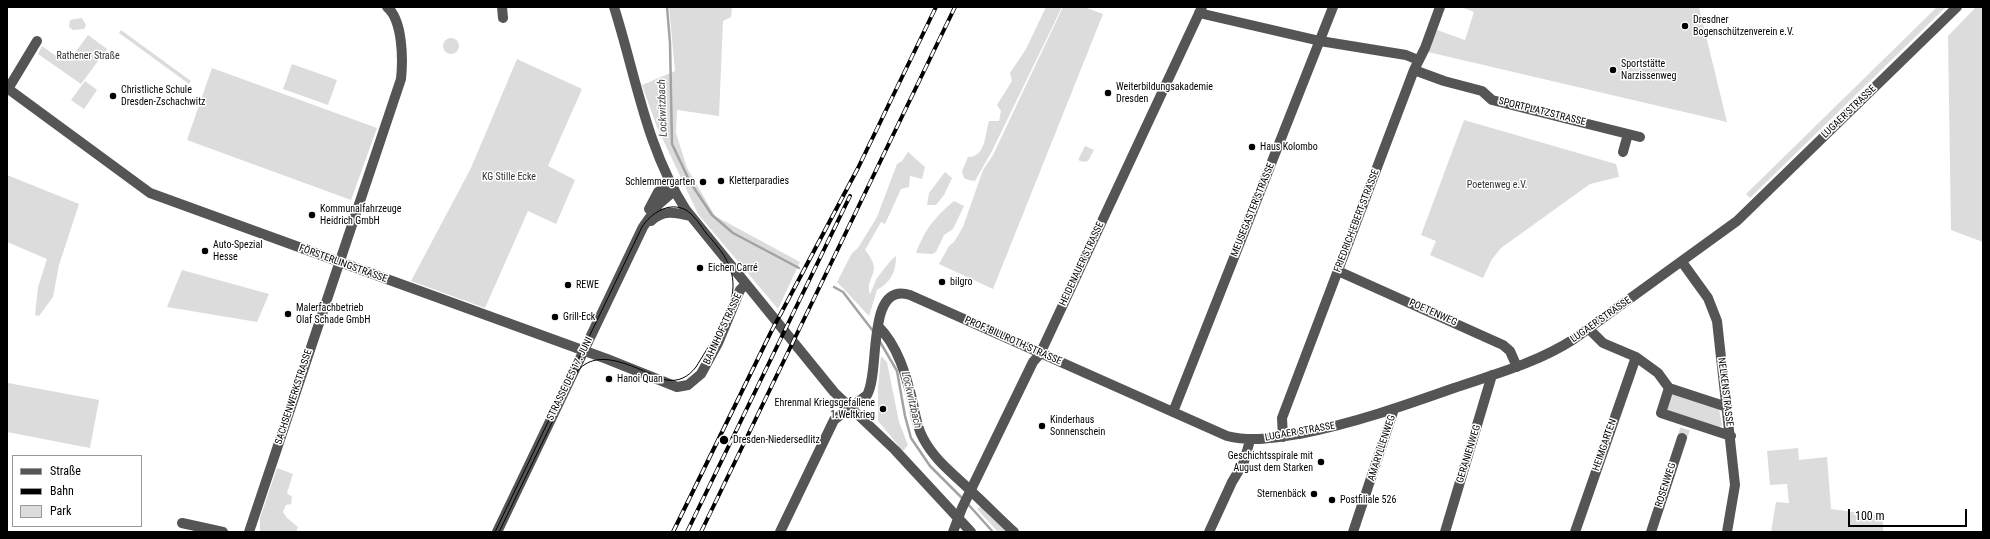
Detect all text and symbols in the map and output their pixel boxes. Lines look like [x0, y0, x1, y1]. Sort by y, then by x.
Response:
place label: Dresdner Bogenschützenverein e.V. [1693, 14, 1794, 38]
marker: Dresdner Bogenschützenverein e.V. [1680, 21, 1690, 31]
park label: Rathener Straße [56, 50, 120, 62]
place label: Sportstätte Narzissenweg [1621, 58, 1676, 82]
marker: Sportstätte Narzissenweg [1608, 65, 1618, 75]
water label: Lockwitzbach [655, 79, 671, 137]
place label: Weiterbildungsakademie Dresden [1116, 81, 1213, 104]
street label: LUGAER STRASSE [1819, 83, 1879, 141]
place label: Christliche Schule Dresden-Zschachwitz [121, 84, 206, 108]
marker: Weiterbildungsakademie Dresden [1103, 88, 1113, 98]
marker: Christliche Schule Dresden-Zschachwitz [108, 91, 118, 101]
street label: SPORTPLATZSTRASSE [1497, 95, 1587, 129]
place label: Haus Kolombo [1260, 141, 1318, 153]
marker: Haus Kolombo [1247, 142, 1257, 152]
street label: MEUSEGASTER STRASSE [1229, 162, 1277, 258]
street label: FRIEDRICH-EBERT-STRASSE [1332, 168, 1382, 274]
park label: KG Stille Ecke [482, 171, 536, 183]
place label: Kletterparadies [729, 175, 789, 187]
place label: Schlemmergarten [625, 176, 695, 188]
marker: Kletterparadies [716, 176, 726, 186]
marker: Schlemmergarten [698, 177, 708, 187]
park label: Poetenweg e.V. [1467, 179, 1527, 191]
place label: Kommunalfahrzeuge Heidrich GmbH [320, 203, 401, 226]
marker: Kommunalfahrzeuge Heidrich GmbH [307, 210, 317, 220]
street label: HEIDENAUER STRASSE [1057, 220, 1107, 308]
place label: Auto-Spezial Hesse [213, 239, 262, 262]
street label: FÖRSTERLINGSTRASSE [297, 242, 389, 286]
marker: Auto-Spezial Hesse [200, 246, 210, 256]
place label: Eichen Carré [708, 262, 758, 274]
marker: Eichen Carré [695, 263, 705, 273]
place label: bilgro [950, 276, 972, 288]
marker: bilgro [937, 277, 947, 287]
place label: REWE [576, 279, 599, 291]
marker: REWE [563, 280, 573, 290]
street label: BAHNHOFSTRASSE [701, 291, 745, 367]
street label: LUGAER STRASSE [1568, 295, 1634, 345]
street label: POETENWEG [1407, 297, 1459, 329]
place label: Malerfachbetrieb Olaf Schade GmbH [296, 302, 370, 326]
marker: Malerfachbetrieb Olaf Schade GmbH [283, 309, 293, 319]
place label: Grill-Eck [563, 311, 595, 323]
marker: Grill-Eck [550, 312, 560, 322]
street label: PROF.-BILLROTH-STRASSE [963, 314, 1063, 368]
street label: STRASSE DES 17. JUNI [545, 335, 595, 423]
street label: SACHSENWERKSTRASSE [273, 348, 315, 446]
street label: NELKENSTRASSE [1715, 357, 1735, 427]
water label: Lockwitzbach [898, 370, 924, 430]
place label: Hanoi Quan [617, 373, 663, 385]
marker: Hanoi Quan [604, 374, 614, 384]
place label: Ehrenmal Kriegsgefallene 1.Weltkrieg [774, 397, 875, 420]
marker: Ehrenmal Kriegsgefallene 1.Weltkrieg [878, 404, 888, 414]
street label: AMARYLLENWEG [1366, 413, 1398, 483]
place label: Kinderhaus Sonnenschein [1050, 414, 1105, 438]
street label: HEIMGARTEN [1591, 417, 1619, 473]
street label: LUGAER STRASSE [1264, 420, 1336, 444]
marker: Kinderhaus Sonnenschein [1037, 421, 1047, 431]
street label: GERANIENWEG [1454, 423, 1484, 485]
marker: Dresden-Niedersedlitz [718, 434, 730, 446]
place label: Dresden-Niedersedlitz [733, 434, 820, 446]
place label: Geschichtsspirale mit August dem Starken [1228, 450, 1313, 474]
legend [12, 455, 142, 527]
marker: Geschichtsspirale mit August dem Starken [1316, 457, 1326, 467]
street label: ROSENWEG [1653, 461, 1679, 509]
text: Straße [50, 464, 81, 478]
text: Bahn [50, 484, 74, 498]
place label: Sternenbäck [1257, 488, 1306, 500]
marker: Sternenbäck [1309, 489, 1319, 499]
place label: Postfiliale 526 [1340, 494, 1396, 506]
marker: Postfiliale 526 [1327, 495, 1337, 505]
scale bar [1850, 501, 1969, 527]
text: Park [50, 504, 71, 518]
text: 100 m [1855, 509, 1885, 523]

